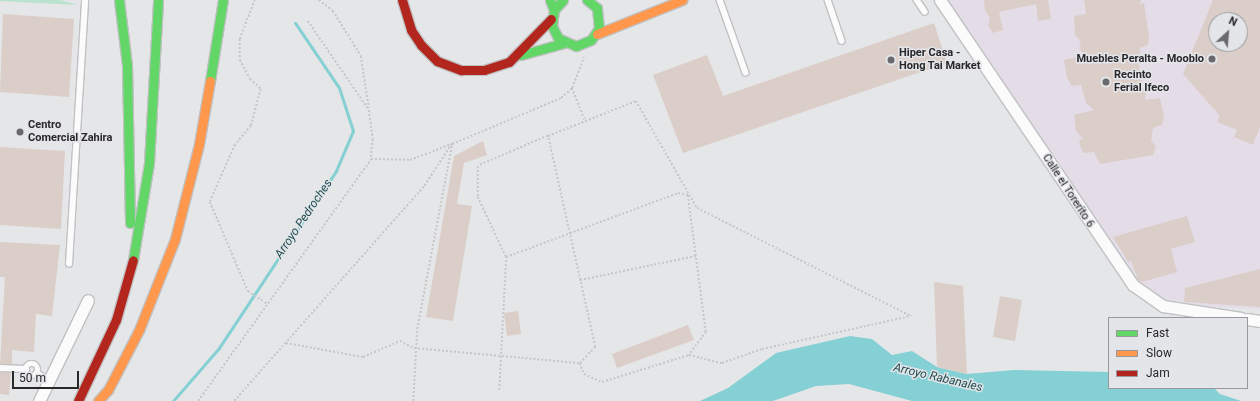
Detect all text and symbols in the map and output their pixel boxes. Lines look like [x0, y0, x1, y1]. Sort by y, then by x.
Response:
north arrow [1208, 12, 1248, 52]
text: N [1227, 14, 1239, 29]
place label: Hiper Casa - Hong Tai Market [899, 47, 981, 73]
place label: Muebles Peralta - Mooblo [1076, 52, 1204, 66]
marker: Muebles Peralta - Mooblo [1207, 54, 1217, 64]
marker: Hiper Casa - Hong Tai Market [886, 55, 896, 65]
place label: Recinto Ferial Ifeco [1114, 69, 1169, 95]
marker: Recinto Ferial Ifeco [1101, 77, 1111, 87]
place label: Centro Comercial Zahira [28, 119, 112, 145]
marker: Centro Comercial Zahira [15, 127, 25, 137]
street label: Calle el Torerito 6 [1039, 152, 1097, 230]
water label: Arroyo Pedroches [272, 177, 336, 261]
legend [1108, 317, 1248, 389]
text: Fast [1146, 326, 1169, 340]
text: Slow [1146, 346, 1172, 360]
water label: Arroyo Rabanales [892, 361, 984, 395]
scale bar [14, 363, 81, 389]
text: Jam [1146, 366, 1170, 380]
text: 50 m [19, 371, 46, 385]

